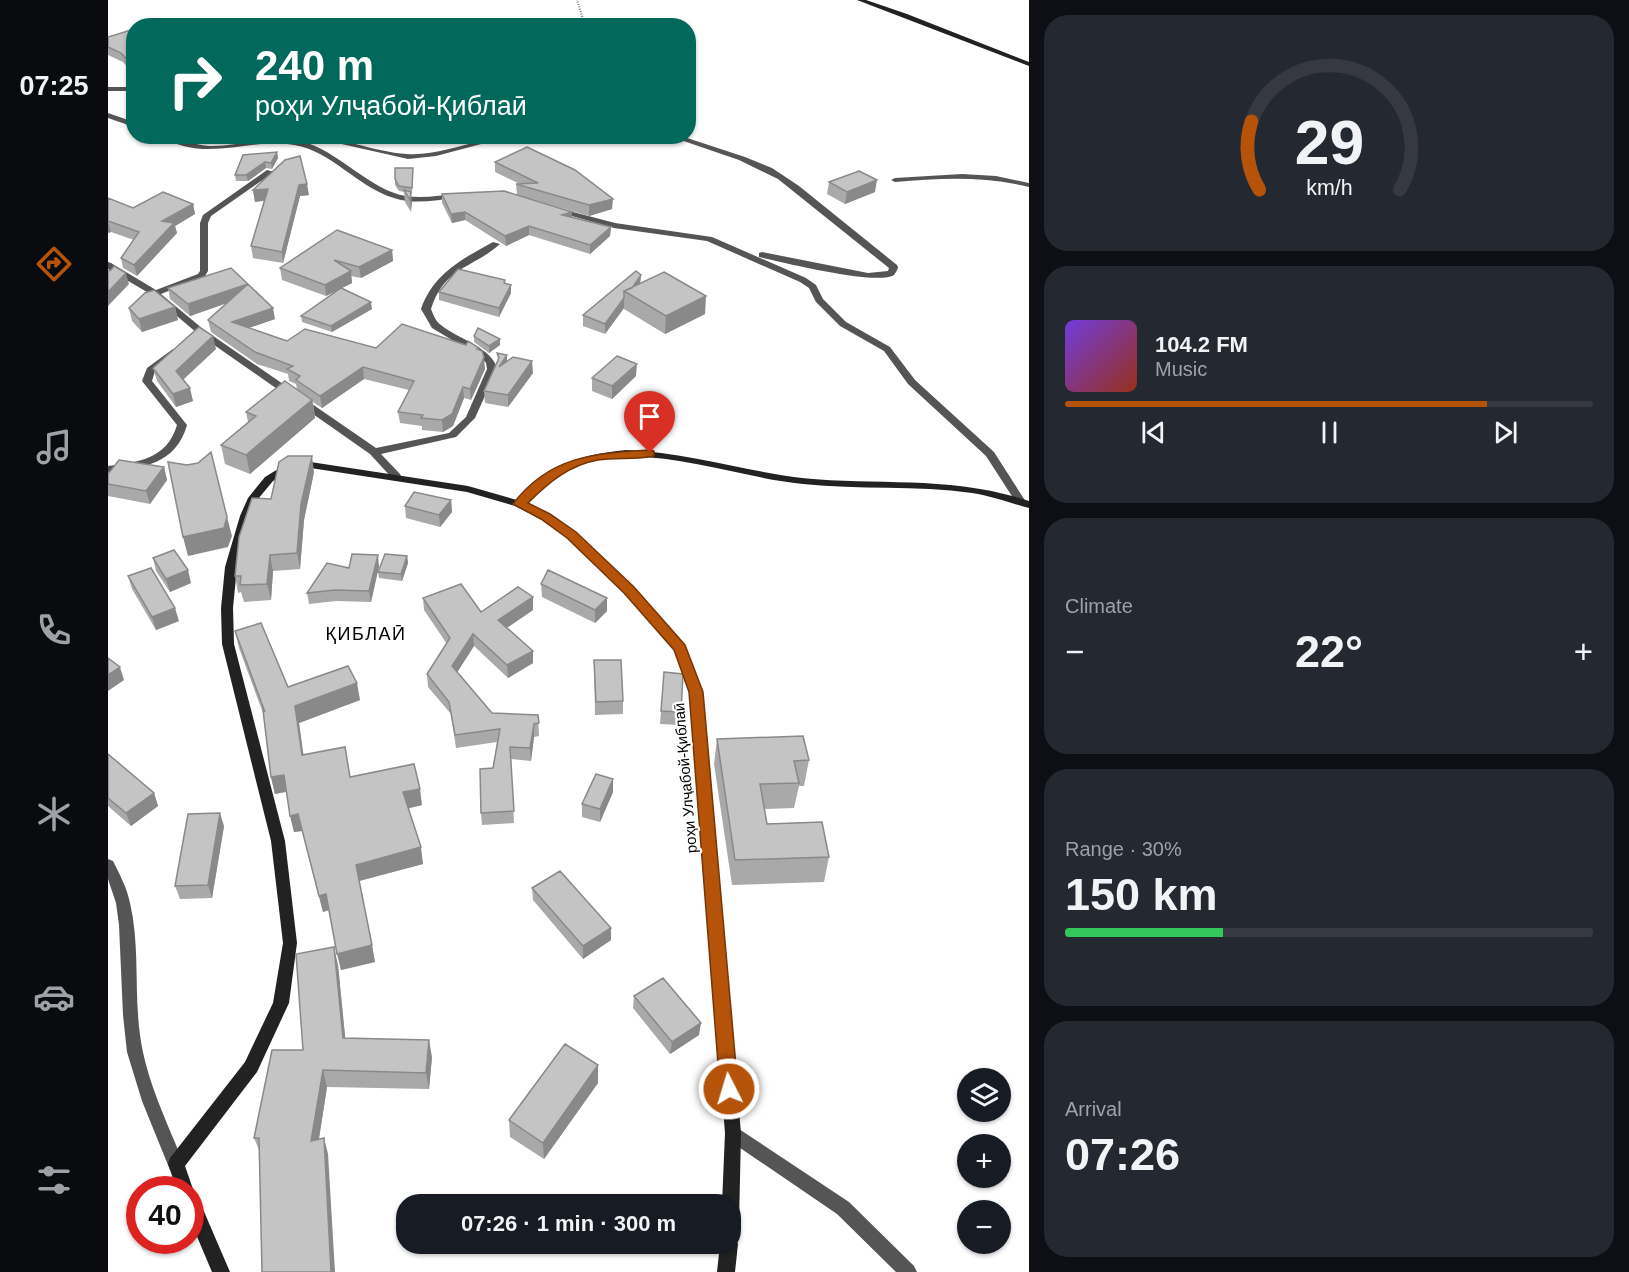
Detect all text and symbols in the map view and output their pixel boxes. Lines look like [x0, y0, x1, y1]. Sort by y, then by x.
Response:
icon: right [156, 42, 234, 120]
text: 240 m [255, 42, 374, 89]
text: 07:25 [19, 71, 89, 101]
text: роҳи Улҷабой-Қиблаӣ [255, 91, 527, 121]
text: 29 [1294, 108, 1364, 177]
text: km/h [1306, 177, 1352, 201]
icon: directions [33, 243, 75, 285]
text: 104.2 FM [1155, 332, 1248, 357]
text: Music [1155, 358, 1207, 380]
pin [624, 391, 675, 453]
icon: arrive [633, 400, 666, 433]
icon: previous [1137, 416, 1170, 449]
icon: pause [1313, 416, 1346, 449]
icon: next [1489, 416, 1522, 449]
icon: music [33, 426, 75, 468]
text: Climate [1065, 595, 1133, 617]
icon: phone [33, 609, 75, 651]
district label: ҚИБЛАӢ [326, 624, 407, 644]
text: 22° [1295, 626, 1363, 677]
text: − [1065, 633, 1084, 670]
text: + [1574, 633, 1593, 670]
street label: роҳи Улҷабой-Қиблаӣ [670, 702, 700, 854]
icon: climate [33, 793, 75, 835]
text: Range · 30% [1065, 838, 1182, 860]
text: 150 km [1065, 869, 1218, 920]
icon: car [33, 976, 75, 1018]
position arrow [697, 1057, 761, 1121]
map controls [957, 1068, 1011, 1254]
button: layers [957, 1068, 1011, 1122]
text: Arrival [1065, 1098, 1122, 1120]
text: 07:26 [1065, 1129, 1180, 1180]
button: + [957, 1134, 1011, 1188]
icon: filters [33, 1159, 75, 1201]
speed limit sign: 40 [126, 1176, 204, 1254]
button: − [957, 1200, 1011, 1254]
text: 07:26 · 1 min · 300 m [461, 1211, 676, 1236]

